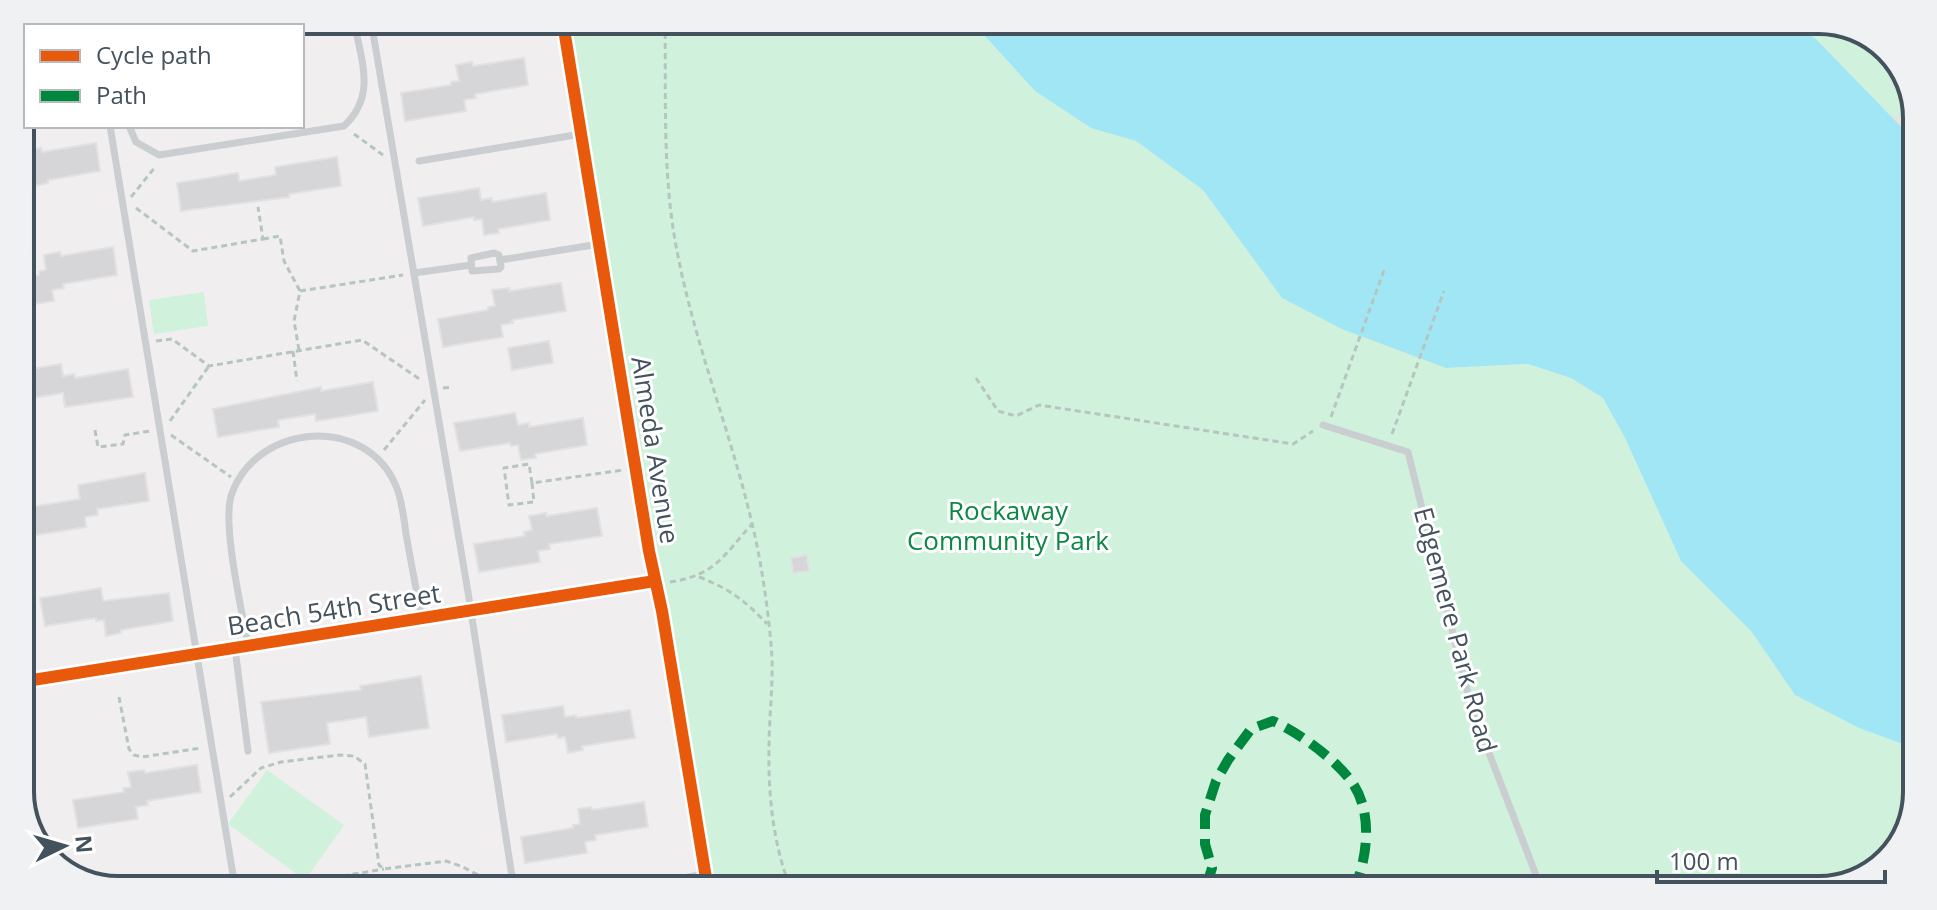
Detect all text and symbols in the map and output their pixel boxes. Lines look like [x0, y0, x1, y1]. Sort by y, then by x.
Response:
legend [24, 24, 304, 128]
text: Cycle path [96, 38, 212, 71]
text: Path [96, 78, 147, 111]
street label: Almeda Avenue [623, 354, 689, 546]
park label: Rockaway Community Park [907, 492, 1109, 558]
street label: Edgemere Park Road [1406, 503, 1506, 757]
street label: Beach 54th Street [225, 574, 443, 644]
north arrow [24, 806, 104, 886]
text: N [69, 834, 101, 854]
scale bar [1657, 834, 1885, 884]
text: 100 m [1669, 844, 1739, 877]

